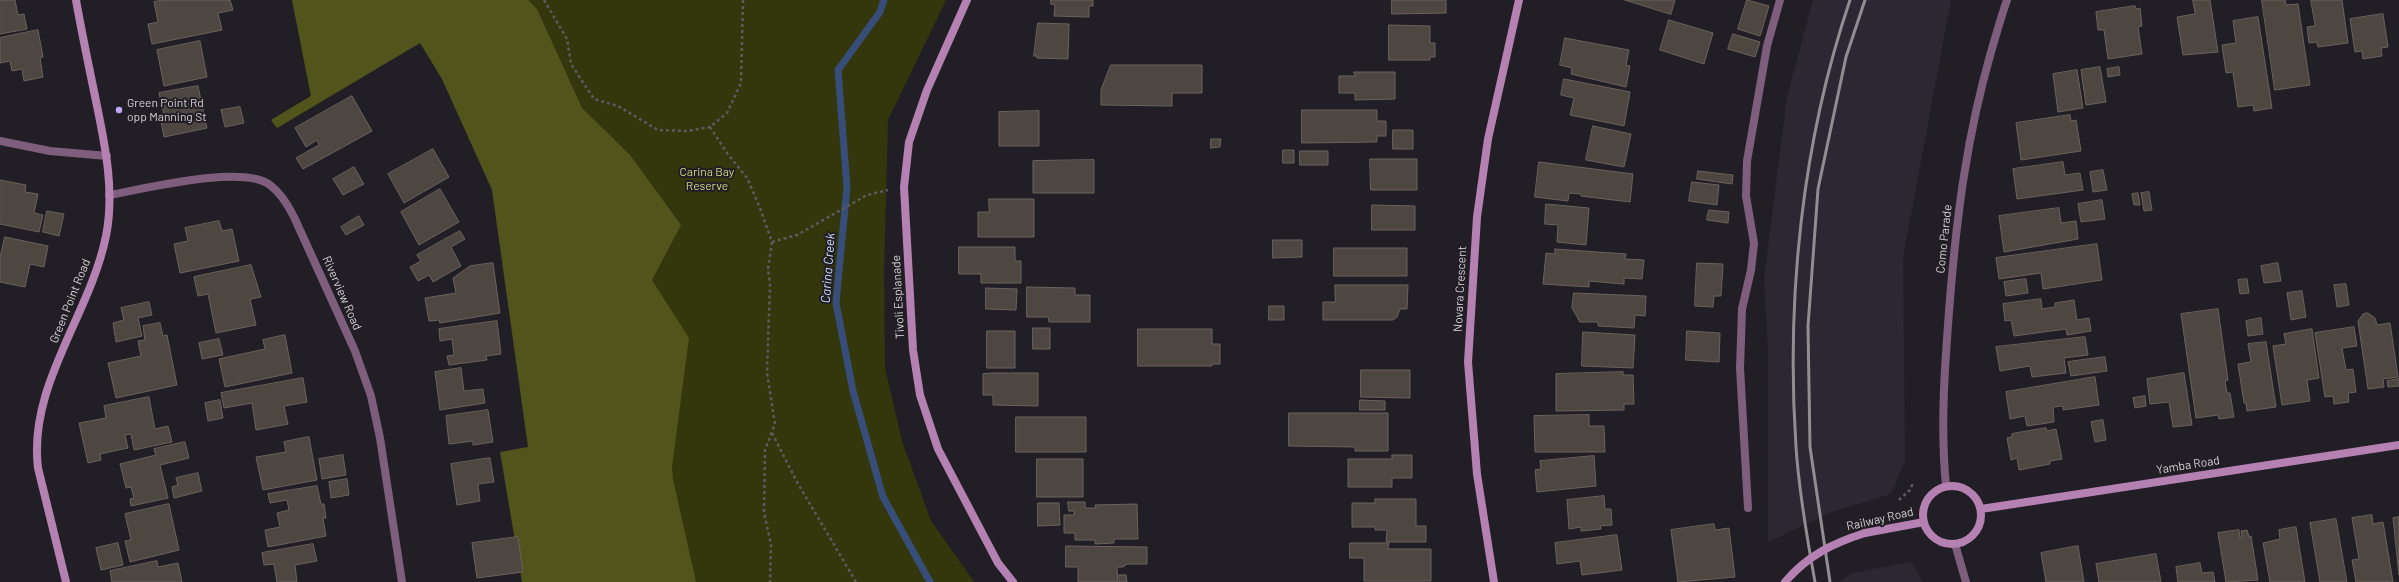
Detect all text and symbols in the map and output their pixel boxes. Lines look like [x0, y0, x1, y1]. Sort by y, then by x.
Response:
place label: Green Point Rd opp Manning St [127, 96, 207, 124]
marker: Green Point Rd opp Manning St [114, 105, 124, 115]
park label: Carina Bay Reserve [680, 165, 734, 193]
street label: Como Parade [1933, 204, 1955, 274]
water label: Carina Creek [818, 232, 838, 304]
street label: Novara Crescent [1451, 246, 1469, 332]
street label: Riverview Road [319, 254, 365, 332]
street label: Tivoli Esplanade [889, 255, 907, 339]
street label: Green Point Road [47, 257, 93, 345]
street label: Yamba Road [2155, 453, 2221, 477]
street label: Railway Road [1845, 504, 1915, 534]

